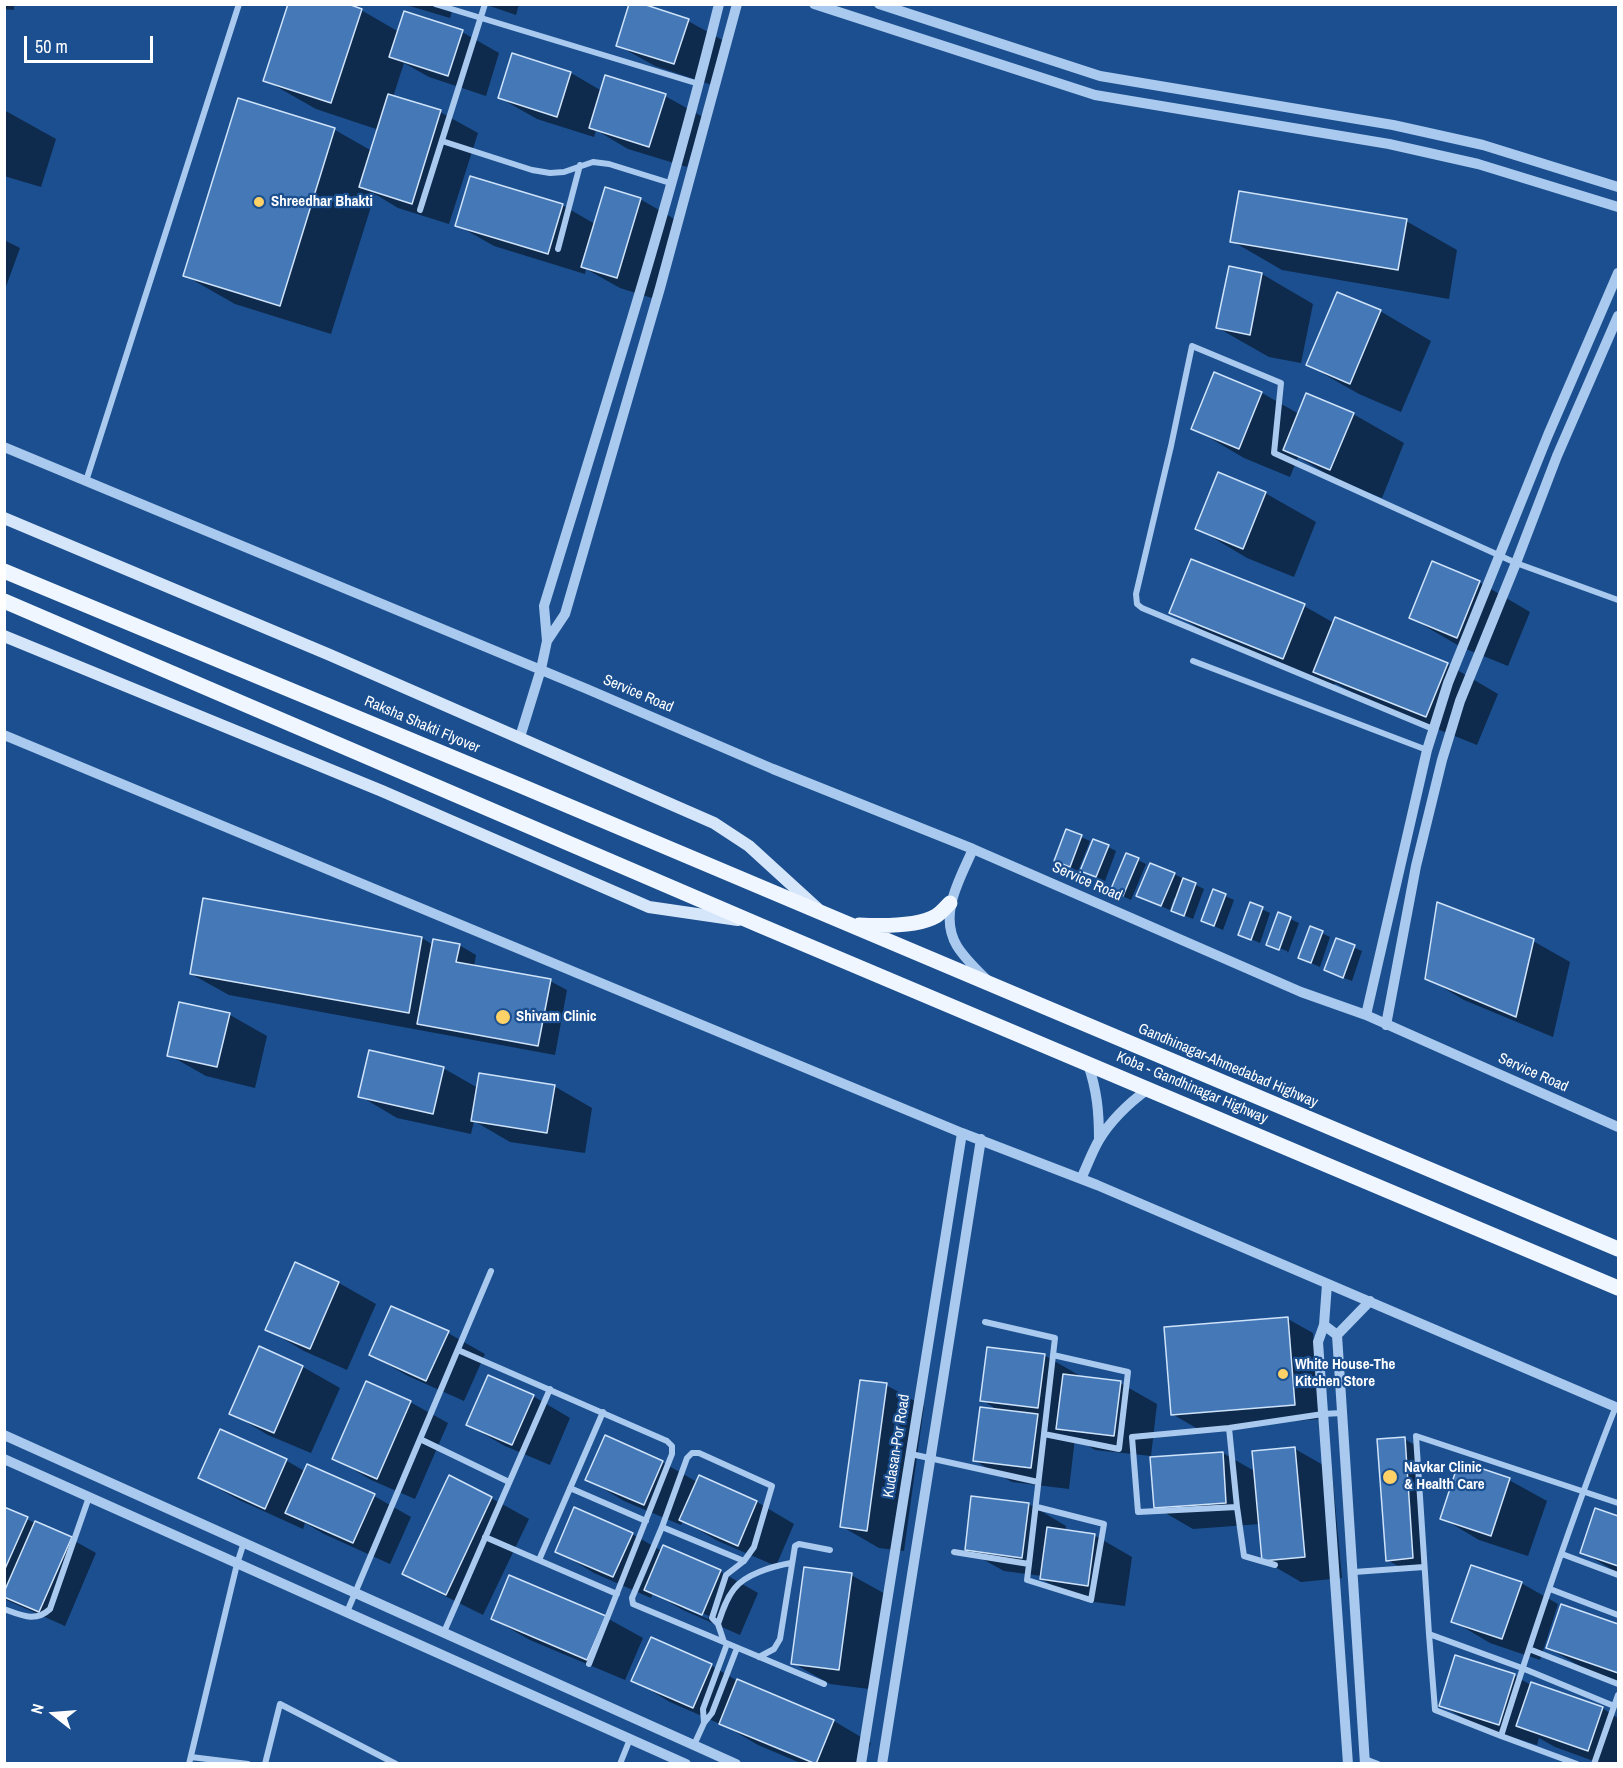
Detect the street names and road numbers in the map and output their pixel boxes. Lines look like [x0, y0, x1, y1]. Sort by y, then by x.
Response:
street label: Service Road [600, 671, 676, 717]
street label: Raksha Shakti Flyover [362, 693, 482, 757]
street label: Service Road [1049, 859, 1125, 905]
street label: Gandhinagar-Ahmedabad Highway [1135, 1020, 1321, 1112]
street label: Koba - Gandhinagar Highway [1114, 1048, 1270, 1128]
street label: Service Road [1495, 1050, 1571, 1096]
street label: Kudasan-Por Road [880, 1393, 914, 1499]

